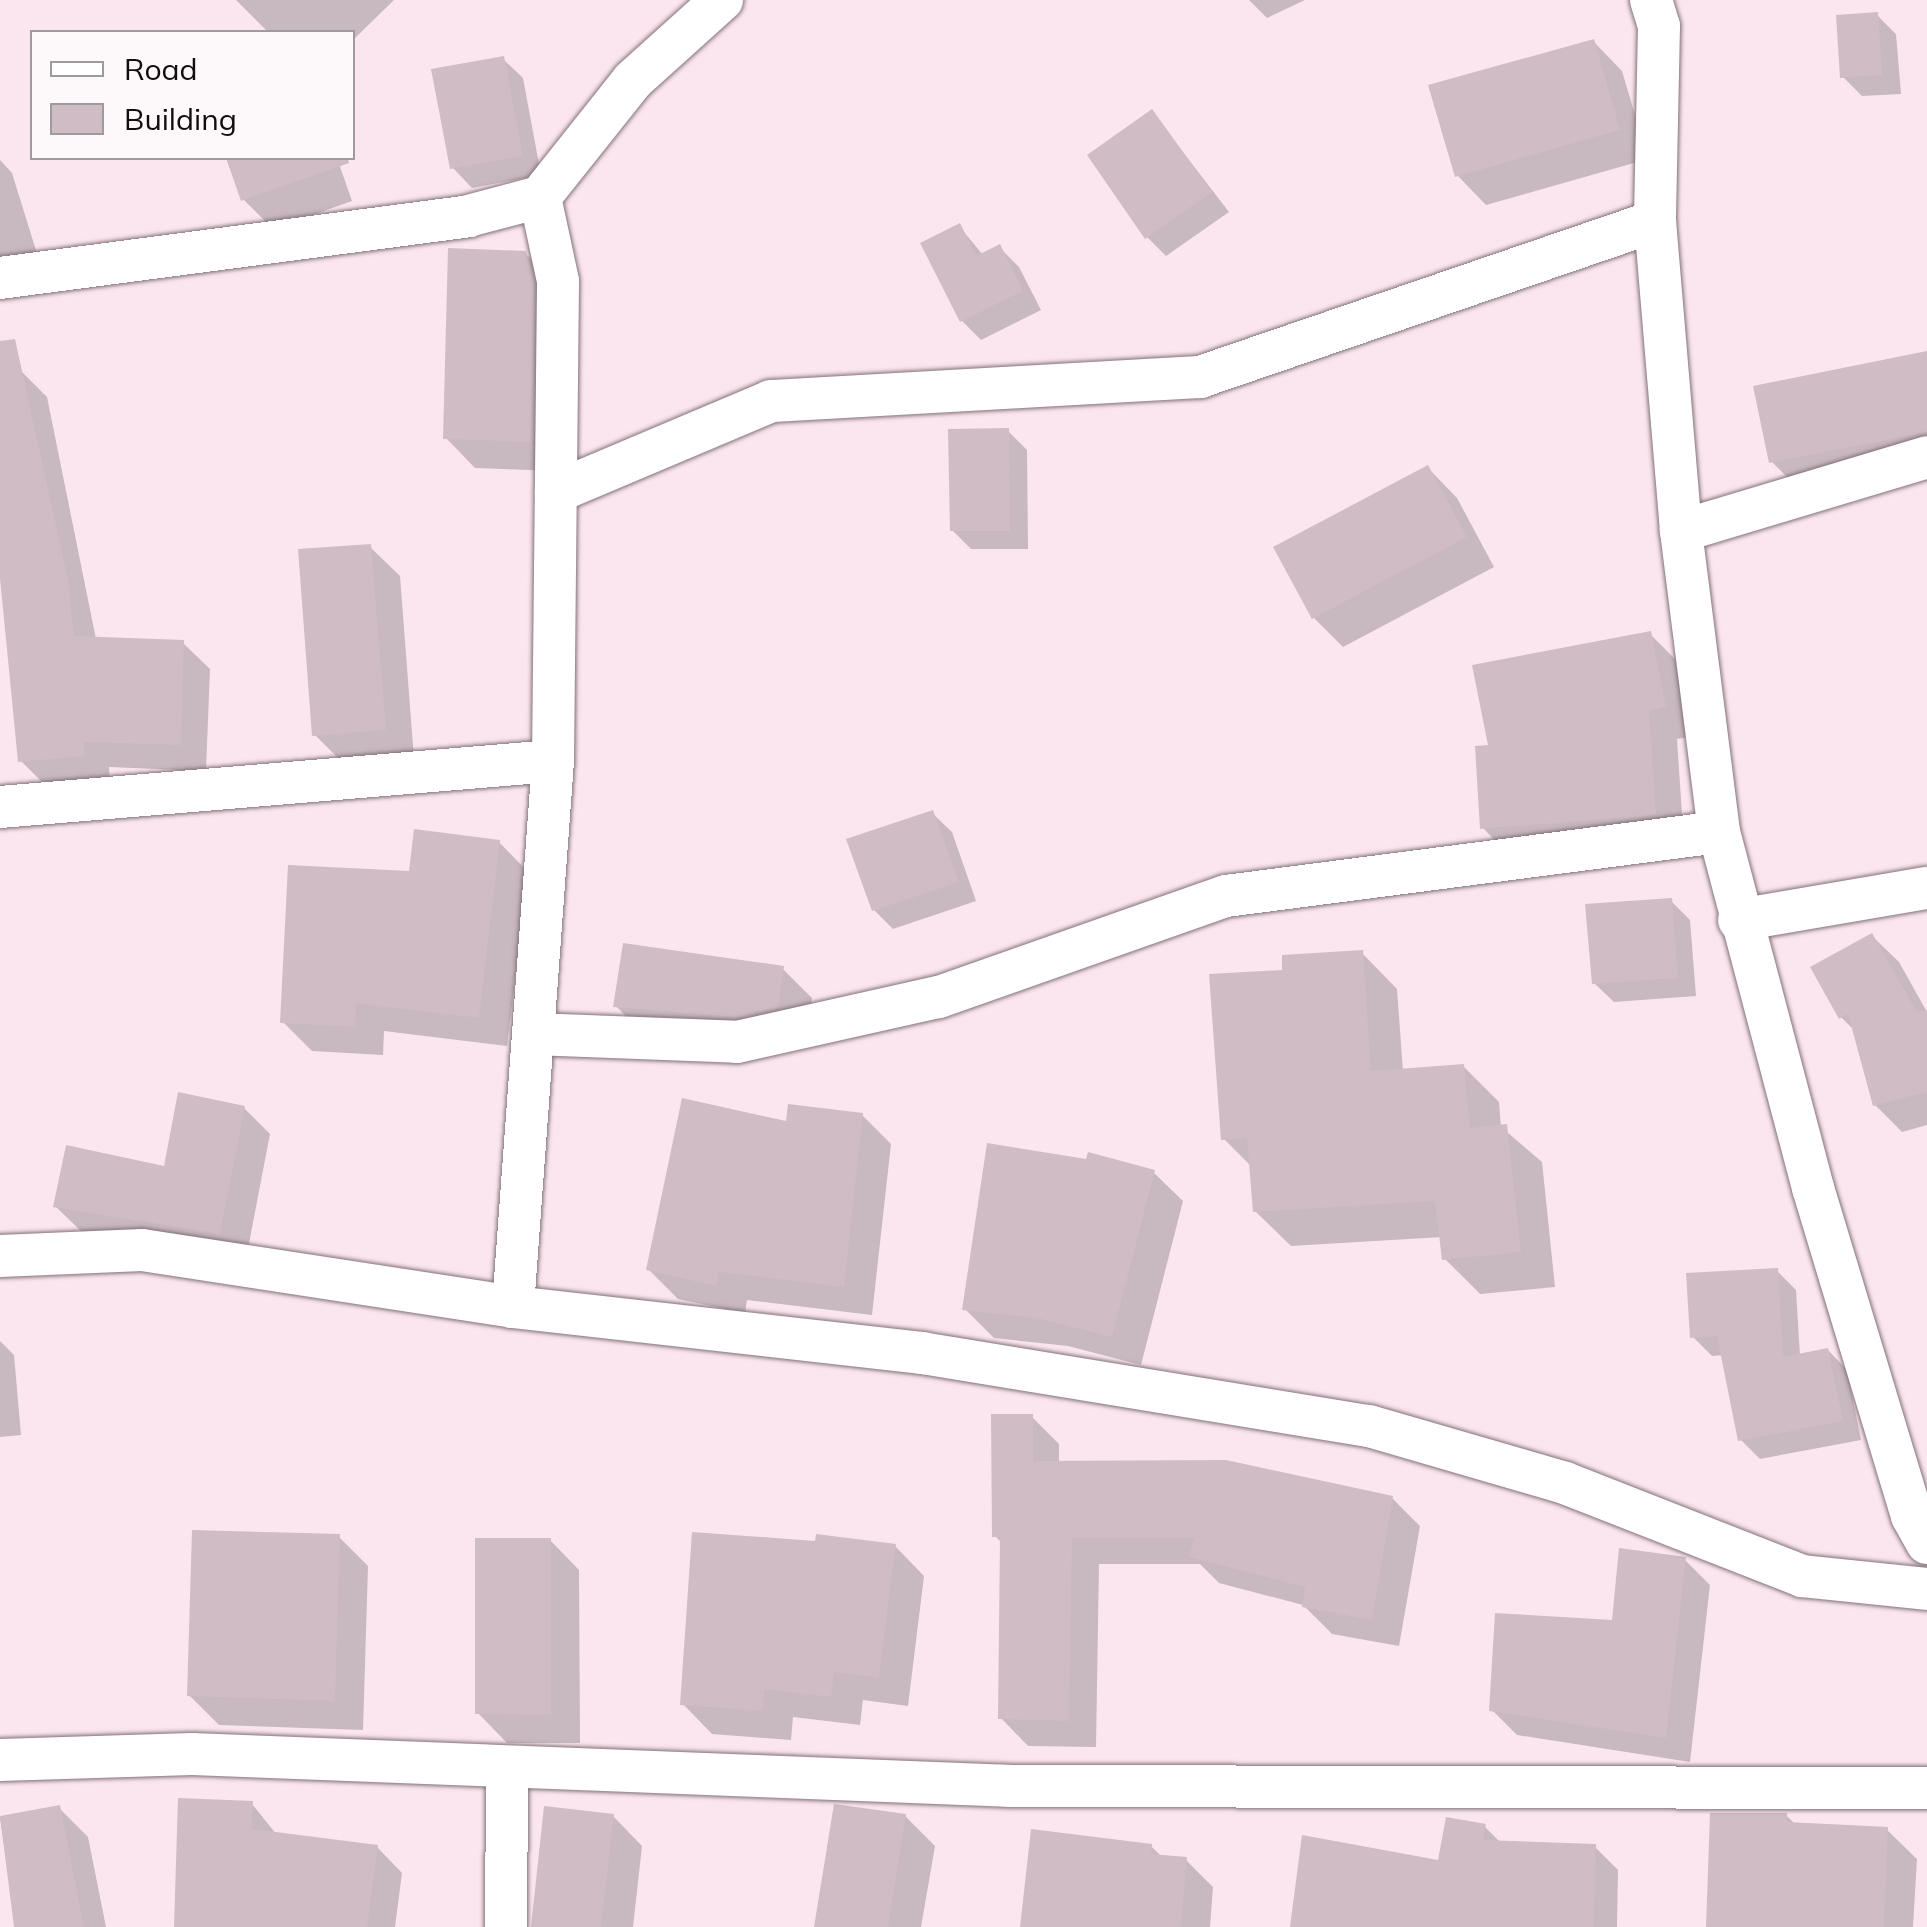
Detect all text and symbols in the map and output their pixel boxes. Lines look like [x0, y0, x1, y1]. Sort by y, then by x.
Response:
legend [30, 30, 355, 160]
text: Road [124, 50, 198, 88]
text: Building [124, 100, 237, 138]

